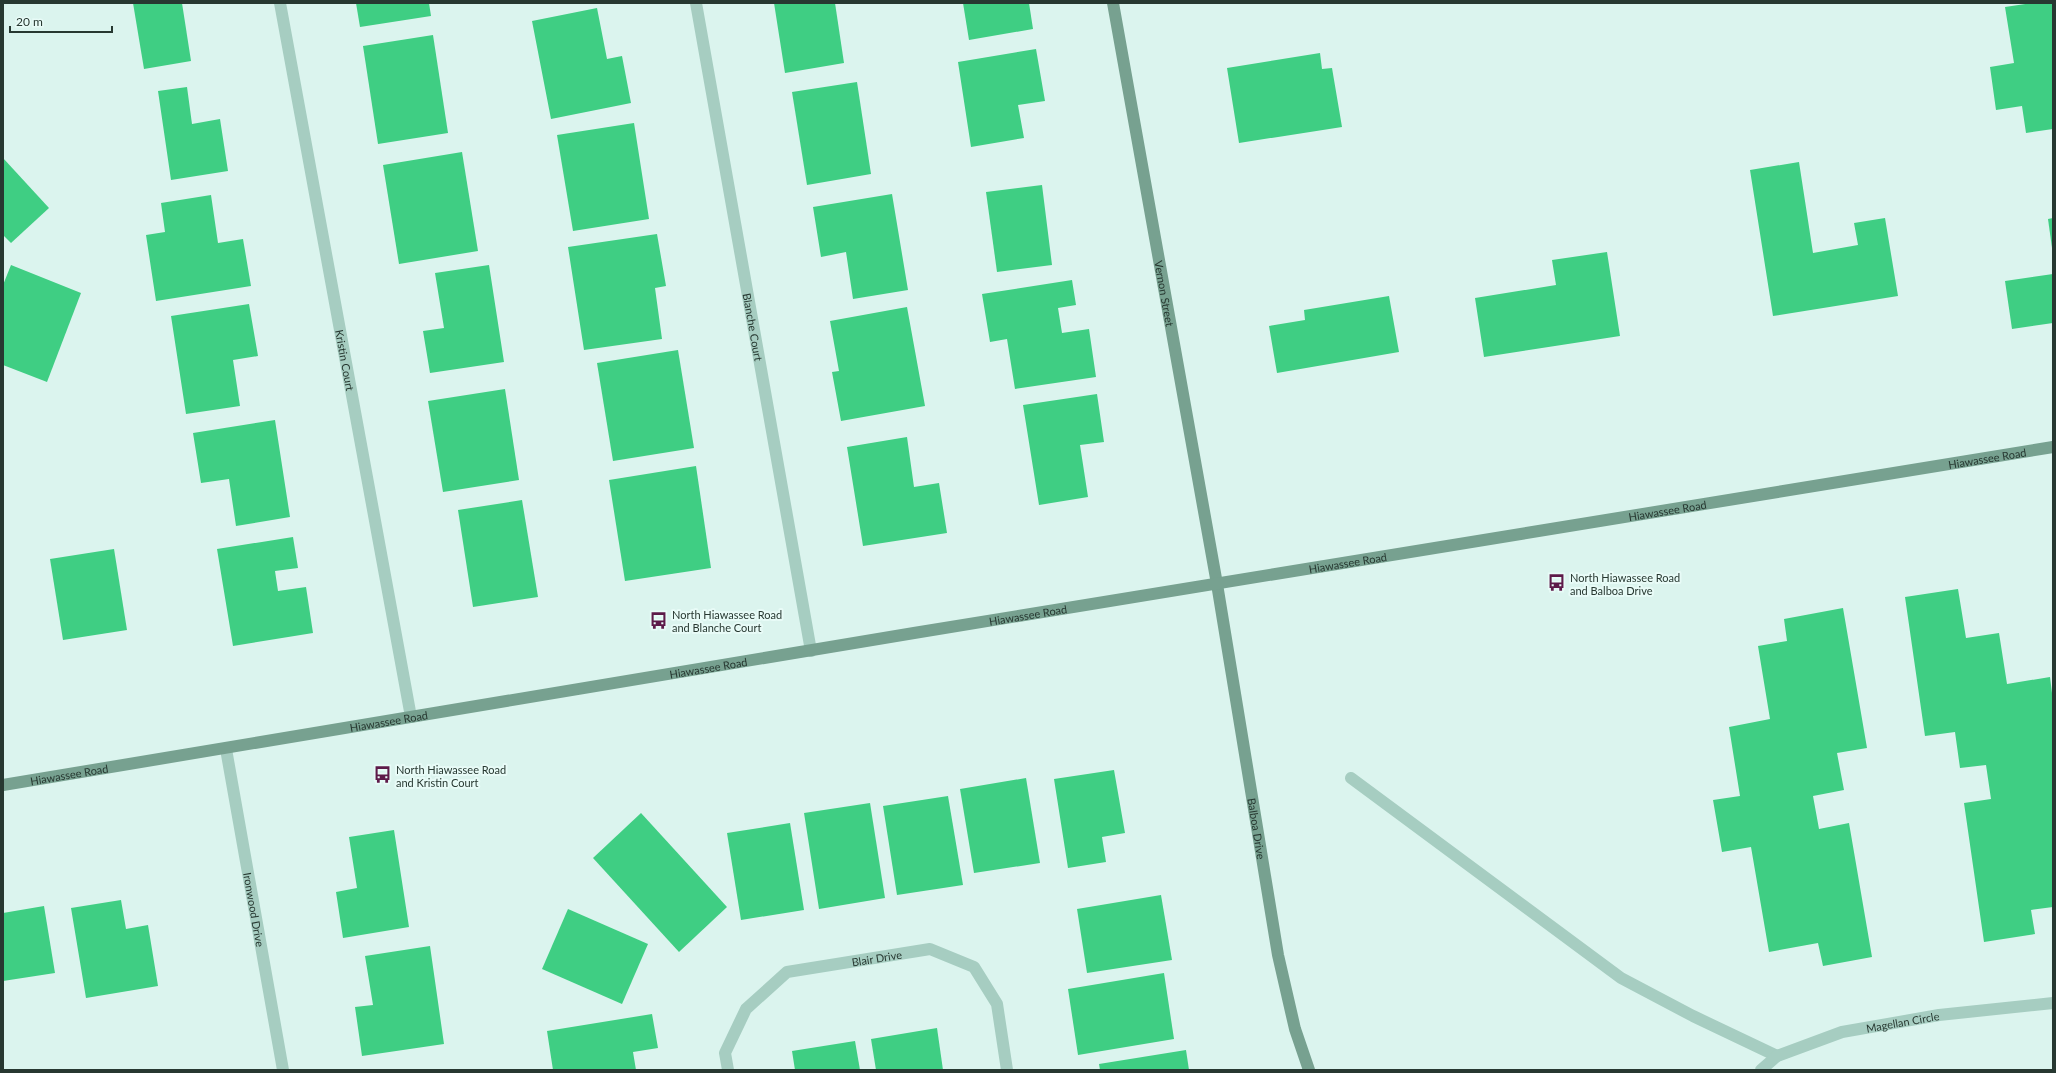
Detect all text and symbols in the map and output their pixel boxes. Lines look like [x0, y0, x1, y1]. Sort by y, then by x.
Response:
scale bar [10, 8, 112, 34]
text: 20 m [16, 14, 43, 29]
street label: Vernon Street [1153, 259, 1177, 327]
street label: Blanche Court [741, 292, 766, 362]
street label: Kristin Court [334, 328, 358, 392]
street label: Hiawassee Road [1947, 445, 2027, 471]
street label: Hiawassee Road [1627, 497, 1707, 523]
street label: Hiawassee Road [1308, 549, 1388, 575]
place label: North Hiawassee Road and Balboa Drive [1570, 571, 1680, 597]
bus stop icon: North Hiawassee Road and Balboa Drive [1547, 573, 1567, 593]
street label: Hiawassee Road [988, 602, 1068, 627]
place label: North Hiawassee Road and Blanche Court [672, 608, 782, 634]
bus stop icon: North Hiawassee Road and Blanche Court [649, 610, 669, 630]
street label: Hiawassee Road [668, 654, 748, 680]
street label: Hiawassee Road [349, 708, 429, 734]
street label: Hiawassee Road [29, 761, 109, 787]
place label: North Hiawassee Road and Kristin Court [396, 763, 506, 789]
bus stop icon: North Hiawassee Road and Kristin Court [373, 765, 393, 785]
street label: Balboa Drive [1246, 797, 1269, 860]
street label: Ironwood Drive [241, 871, 268, 948]
street label: Blair Drive [851, 947, 903, 968]
street label: Magellan Circle [1865, 1009, 1940, 1034]

